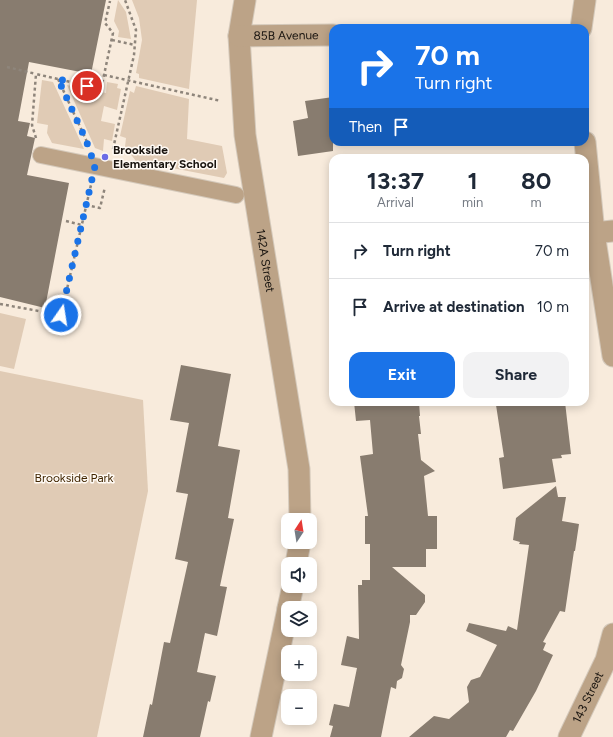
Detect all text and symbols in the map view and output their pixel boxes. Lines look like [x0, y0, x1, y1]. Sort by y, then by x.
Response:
street label: 85B Avenue [253, 28, 319, 43]
text: 70 m [415, 38, 480, 72]
icon: right [349, 40, 401, 92]
pin [70, 69, 104, 103]
text: Turn right [415, 72, 492, 94]
icon: arrive [76, 75, 98, 97]
icon: arrive [390, 116, 412, 138]
text: Then [349, 118, 382, 136]
place label: Brookside Elementary School [113, 143, 217, 171]
marker: Brookside Elementary School [100, 152, 110, 162]
text: 13:37 [367, 166, 424, 195]
text: 1 [467, 166, 478, 195]
text: 80 [521, 166, 551, 195]
text: Arrival [377, 195, 414, 210]
text: min [462, 195, 483, 210]
text: m [531, 195, 542, 210]
street label: 142A Street [253, 228, 277, 294]
icon: right [349, 240, 371, 262]
text: Turn right [383, 242, 451, 260]
text: 70 m [535, 242, 569, 260]
position arrow [40, 294, 82, 336]
icon: arrive [349, 296, 371, 318]
text: Arrive at destination [383, 298, 524, 316]
text: 10 m [537, 298, 569, 316]
button: Exit [349, 352, 455, 398]
button: Share [463, 352, 569, 398]
park label: Brookside Park [35, 471, 114, 485]
north arrow [281, 513, 317, 549]
map controls [281, 513, 317, 725]
button: sound [281, 557, 317, 593]
button: layers [281, 601, 317, 637]
button: + [281, 645, 317, 681]
street label: 143 Street [570, 669, 607, 725]
button: − [281, 689, 317, 725]

